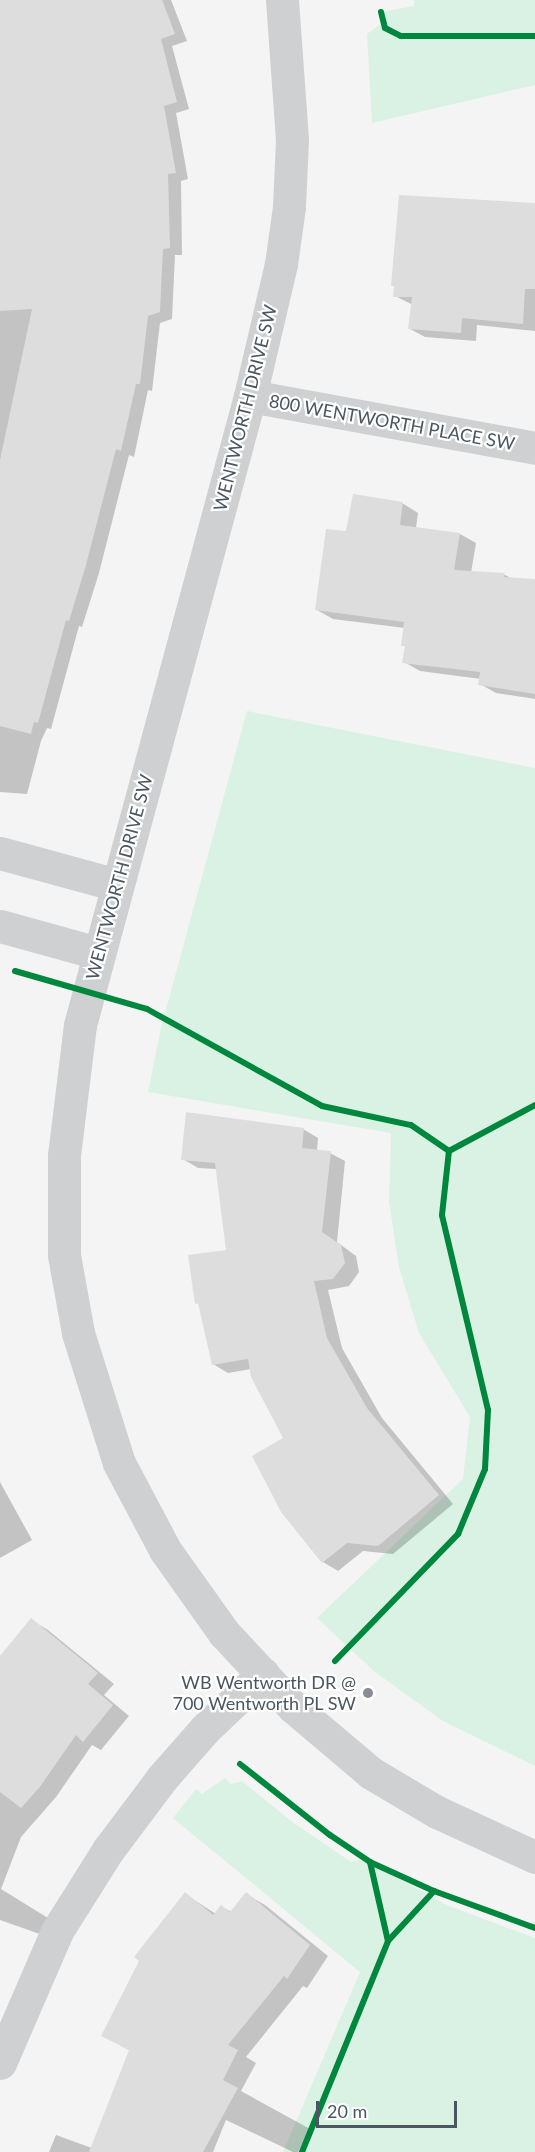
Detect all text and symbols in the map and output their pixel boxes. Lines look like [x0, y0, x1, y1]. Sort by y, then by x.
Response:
street label: WENTWORTH DRIVE SW [209, 303, 281, 513]
street label: 800 WENTWORTH PLACE SW [267, 390, 517, 454]
street label: WENTWORTH DRIVE SW [81, 772, 157, 982]
place label: WB Wentworth DR @ 700 Wentworth PL SW [172, 1672, 356, 1714]
marker: WB Wentworth DR @ 700 Wentworth PL SW [361, 1686, 375, 1700]
scale bar [319, 2089, 460, 2127]
text: 20 m [327, 2100, 367, 2122]

